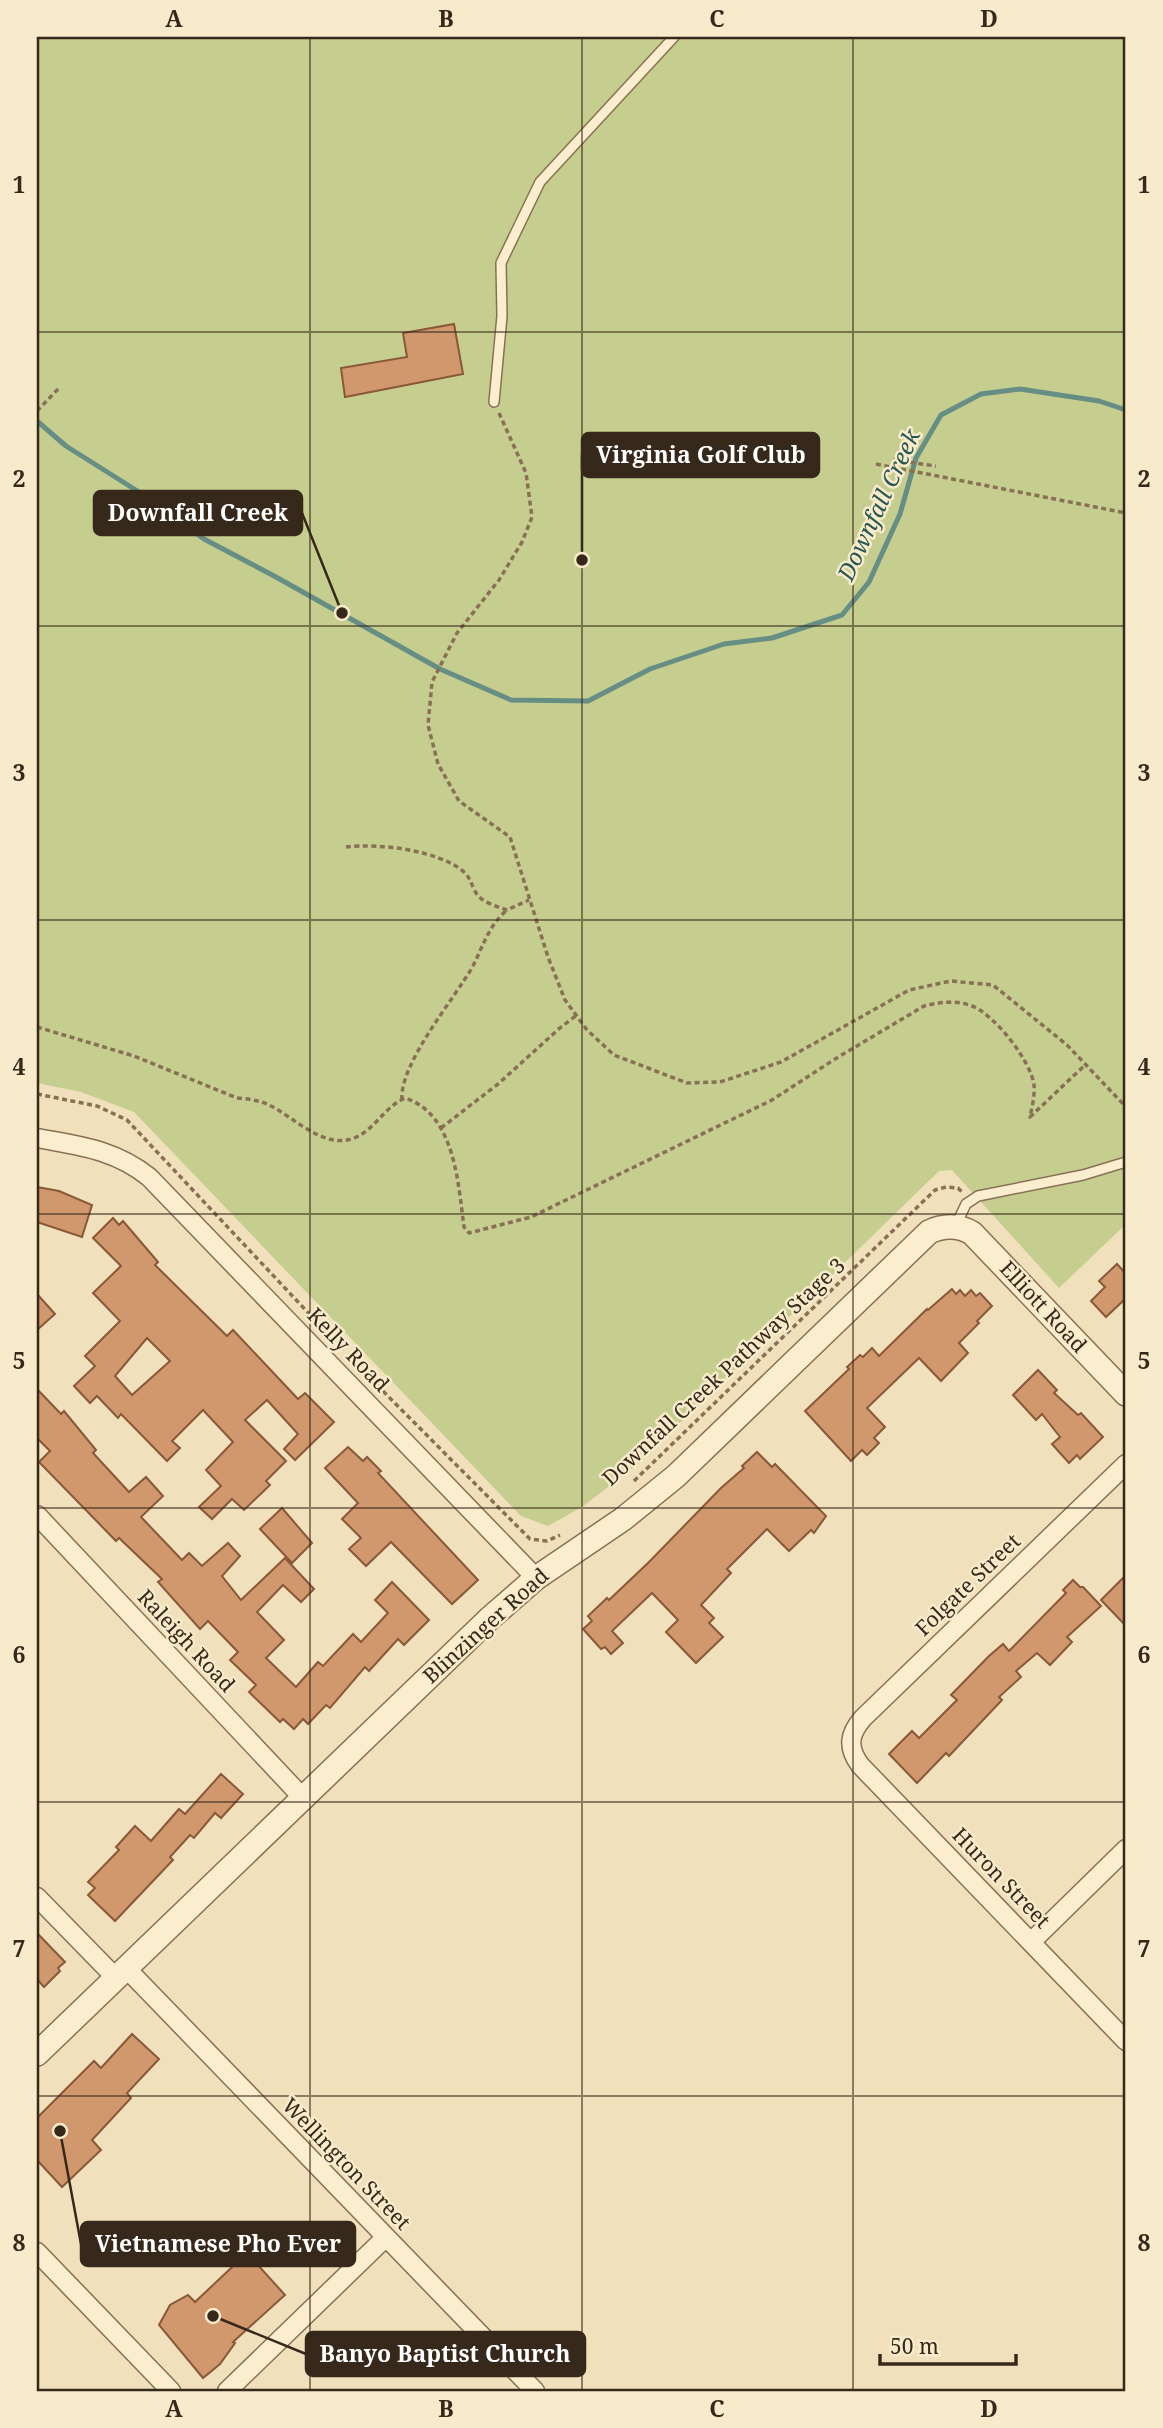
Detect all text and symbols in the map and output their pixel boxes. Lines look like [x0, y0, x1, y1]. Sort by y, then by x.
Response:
text: A [165, 2, 183, 34]
text: B [438, 2, 454, 34]
text: C [709, 2, 725, 34]
text: D [980, 2, 998, 34]
text: 1 [13, 168, 26, 200]
text: 1 [1138, 168, 1151, 200]
water label: Downfall Creek [829, 423, 928, 586]
callout: Virginia Golf Club [582, 433, 819, 477]
text: Virginia Golf Club [596, 438, 806, 470]
text: 2 [13, 462, 26, 494]
text: 2 [1138, 462, 1151, 494]
callout: Downfall Creek [94, 491, 302, 535]
text: Downfall Creek [108, 496, 289, 528]
text: 3 [13, 756, 26, 788]
text: 3 [1138, 756, 1151, 788]
text: 4 [13, 1050, 26, 1082]
text: 4 [1138, 1050, 1151, 1082]
street label: Downfall Creek Pathway Stage 3 [596, 1251, 851, 1491]
street label: Elliott Road [994, 1254, 1094, 1358]
street label: Kelly Road [302, 1301, 396, 1397]
text: 5 [13, 1344, 26, 1376]
text: 5 [1138, 1344, 1151, 1376]
street label: Folgate Street [909, 1527, 1026, 1642]
street label: Blinzinger Road [417, 1561, 554, 1689]
street label: Raleigh Road [132, 1583, 242, 1698]
text: 6 [13, 1638, 26, 1670]
text: 6 [1138, 1638, 1151, 1670]
street label: Huron Street [947, 1821, 1057, 1934]
text: 7 [13, 1932, 26, 1964]
text: 7 [1138, 1932, 1151, 1964]
street label: Wellington Street [276, 2091, 417, 2235]
callout: Vietnamese Pho Ever [81, 2222, 355, 2266]
text: 8 [13, 2226, 26, 2258]
text: 8 [1138, 2226, 1151, 2258]
text: Vietnamese Pho Ever [95, 2227, 341, 2259]
scale bar [880, 2323, 1016, 2367]
callout: Banyo Baptist Church [306, 2332, 585, 2376]
text: 50 m [890, 2332, 939, 2360]
text: Banyo Baptist Church [320, 2337, 570, 2369]
text: A [165, 2392, 183, 2424]
text: B [438, 2392, 454, 2424]
text: C [709, 2392, 725, 2424]
text: D [980, 2392, 998, 2424]

